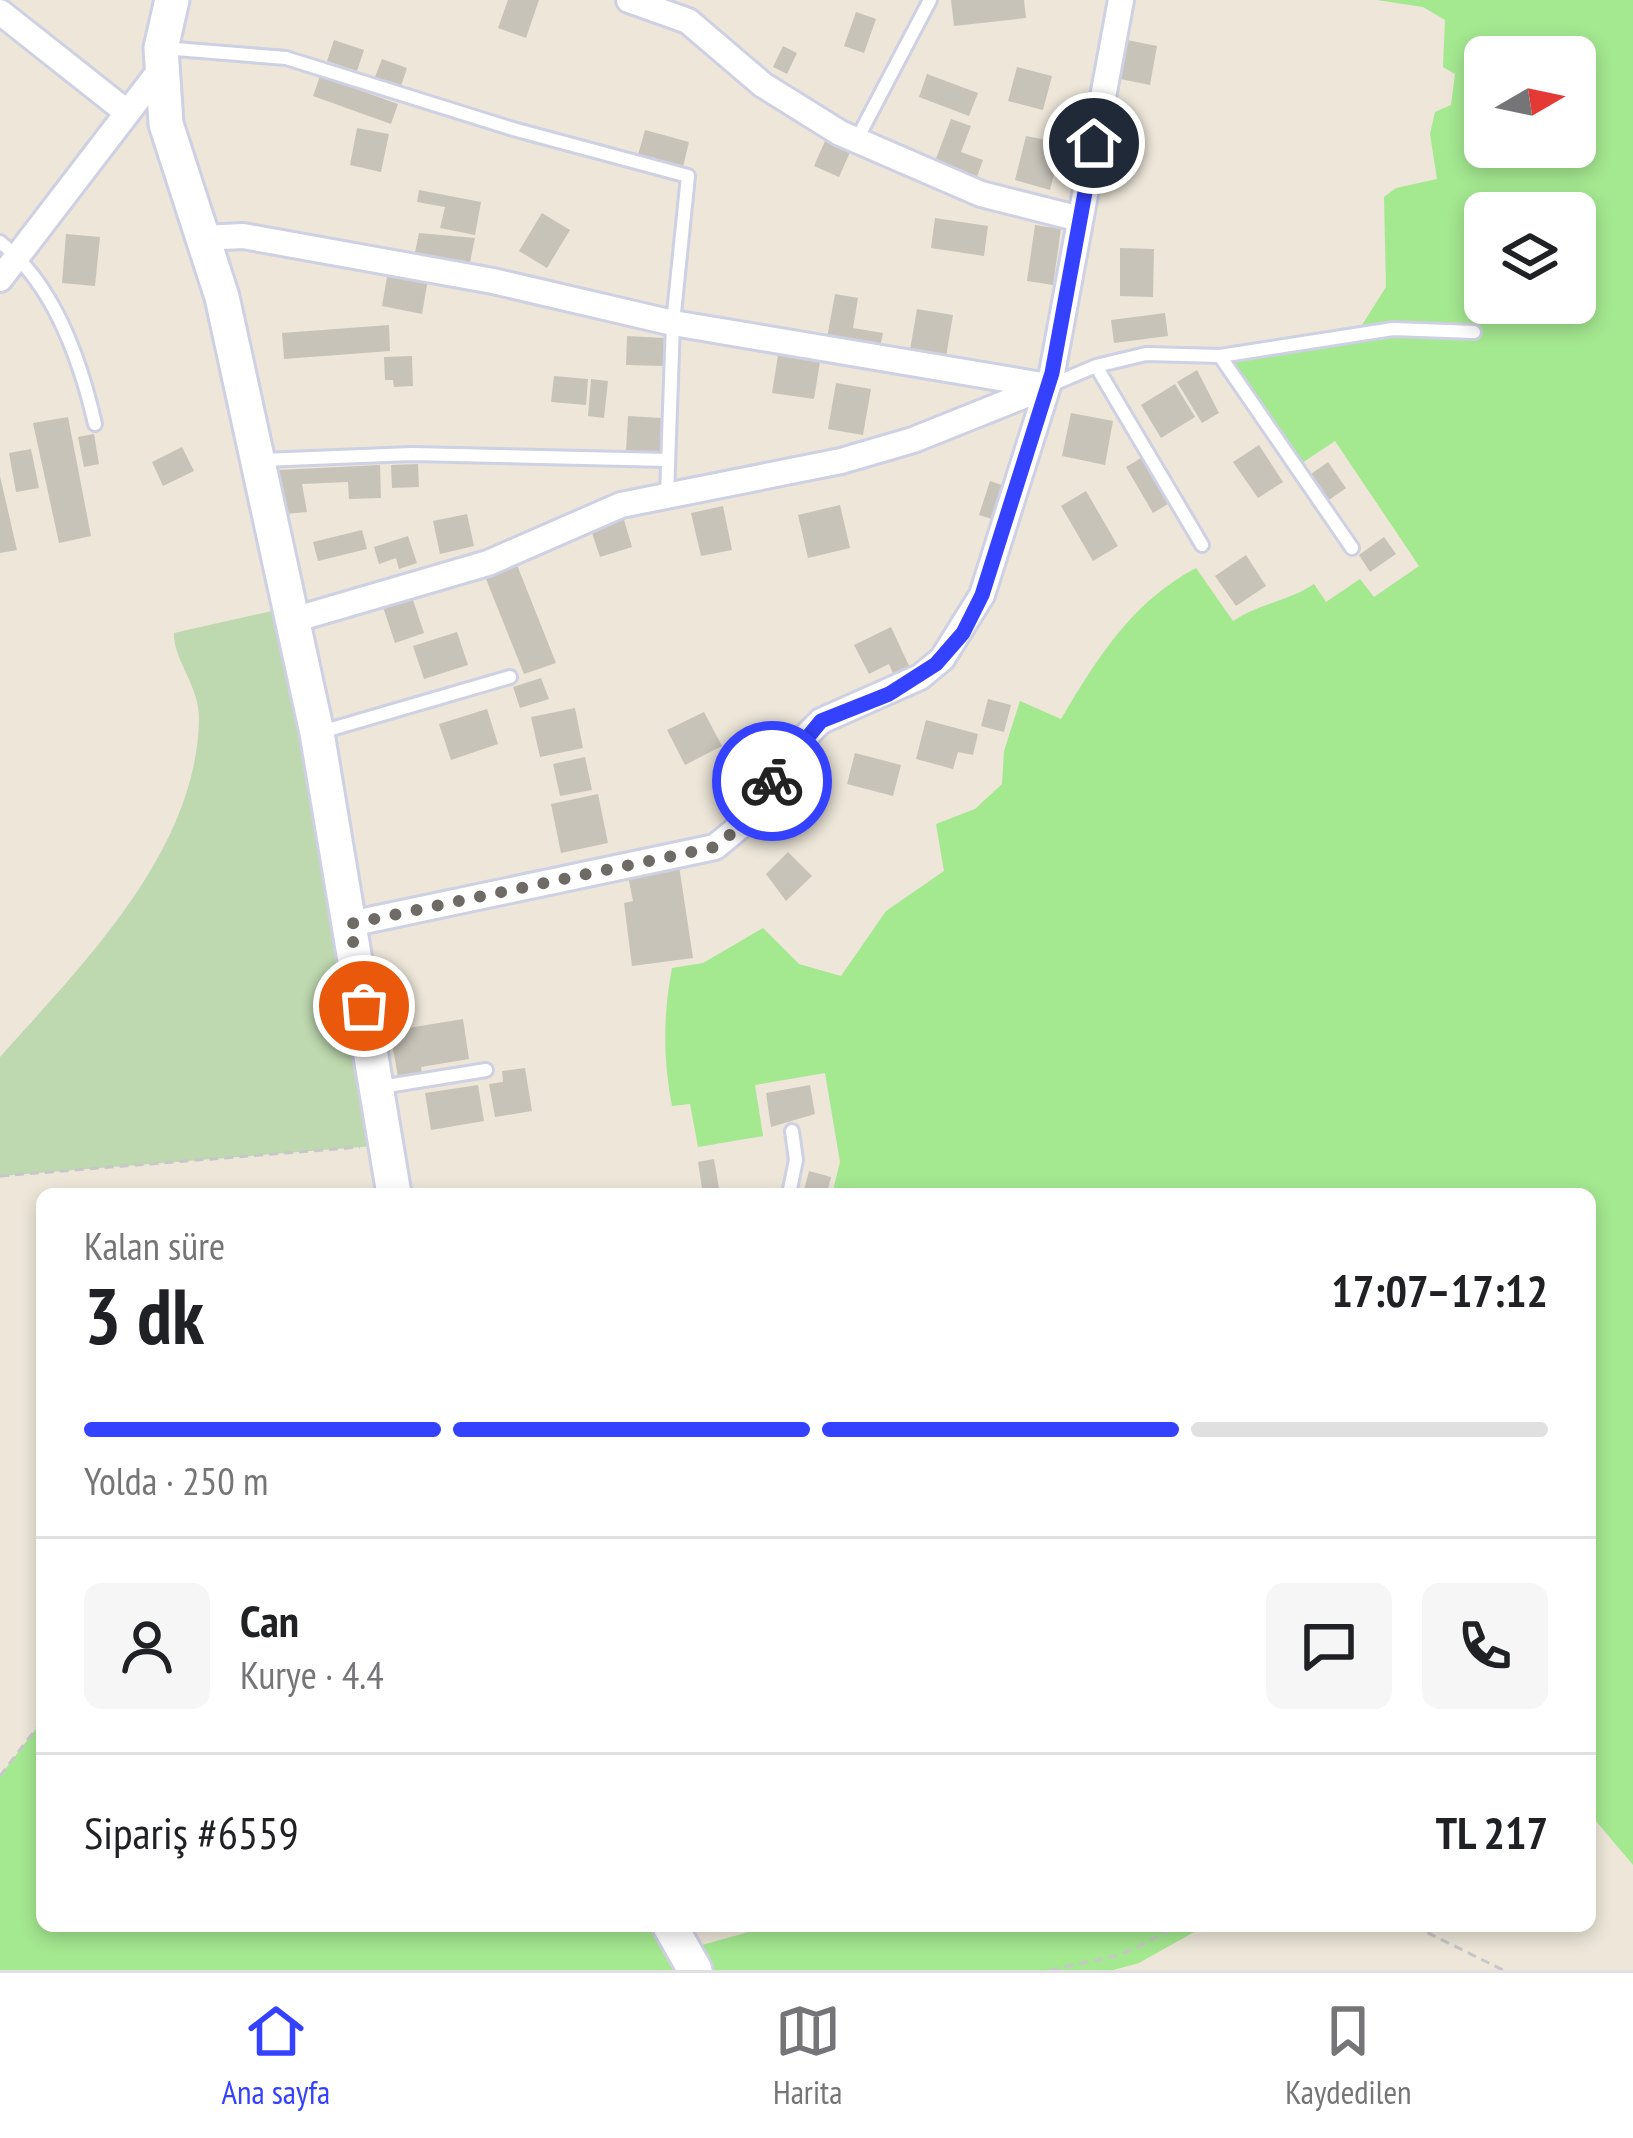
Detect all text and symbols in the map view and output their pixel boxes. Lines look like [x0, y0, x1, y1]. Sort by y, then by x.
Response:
north arrow [1464, 36, 1596, 168]
map controls [1464, 36, 1596, 324]
pin [1043, 92, 1145, 194]
icon: home [1061, 110, 1127, 176]
button: layers [1464, 192, 1596, 324]
courier [712, 721, 832, 841]
icon: bike [739, 748, 805, 814]
pin [313, 955, 415, 1057]
icon: bag [331, 973, 397, 1039]
text: Kalan süre [84, 1220, 225, 1271]
text: 17:07–17:12 [1331, 1261, 1548, 1319]
text: 3 dk [84, 1265, 204, 1366]
text: Yolda · 250 m [84, 1455, 269, 1506]
button: person [84, 1583, 210, 1709]
button: chat [1266, 1583, 1392, 1709]
button: phone [1422, 1583, 1548, 1709]
text: Can [240, 1591, 299, 1649]
text: Kurye · 4.4 [240, 1649, 384, 1700]
text: Sipariş #6559 [84, 1803, 299, 1861]
text: TL 217 [1436, 1803, 1548, 1861]
tab: Ana sayfa [221, 1998, 330, 2113]
tab: Harita [773, 1998, 842, 2113]
tab: Kaydedilen [1285, 1998, 1412, 2113]

